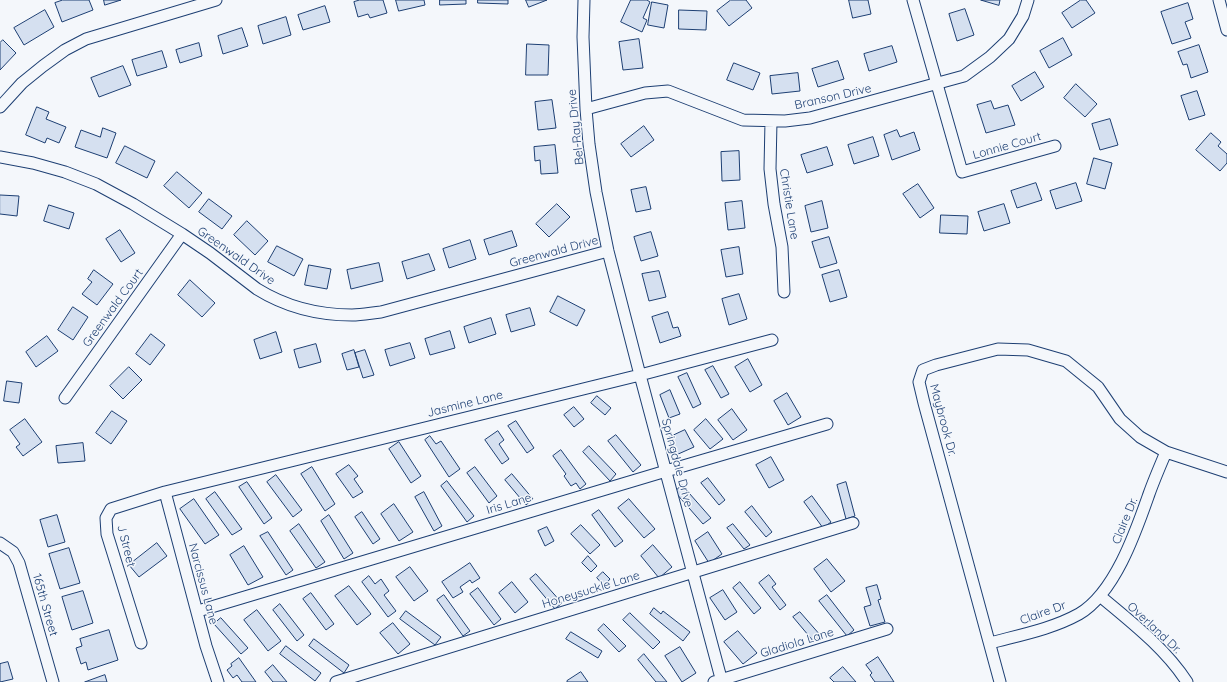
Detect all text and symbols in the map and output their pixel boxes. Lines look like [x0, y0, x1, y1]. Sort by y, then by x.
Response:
street label: Branson Drive [793, 81, 873, 113]
street label: Bel-Ray Drive [565, 88, 587, 166]
street label: Lonnie Court [971, 129, 1043, 163]
street label: Christie Lane [776, 168, 802, 240]
street label: Greenwald Drive [194, 224, 278, 288]
street label: Greenwald Drive [508, 233, 600, 271]
street label: Greenwald Court [80, 266, 146, 350]
street label: Maybrook Dr. [926, 382, 960, 458]
street label: Jasmine Lane [426, 388, 504, 420]
street label: Springdale Drive [658, 417, 696, 509]
street label: Iris Lane [485, 490, 533, 518]
street label: Claire Dr. [1109, 496, 1141, 546]
street label: J Street [114, 523, 138, 569]
street label: Narcissus Lane [185, 542, 221, 626]
street label: Honeysuckle Lane [540, 568, 642, 612]
street label: 165th Street [29, 572, 61, 638]
street label: Claire Dr [1018, 598, 1068, 628]
street label: Overland Dr. [1124, 599, 1184, 657]
street label: Gladiola Lane [758, 625, 836, 661]

